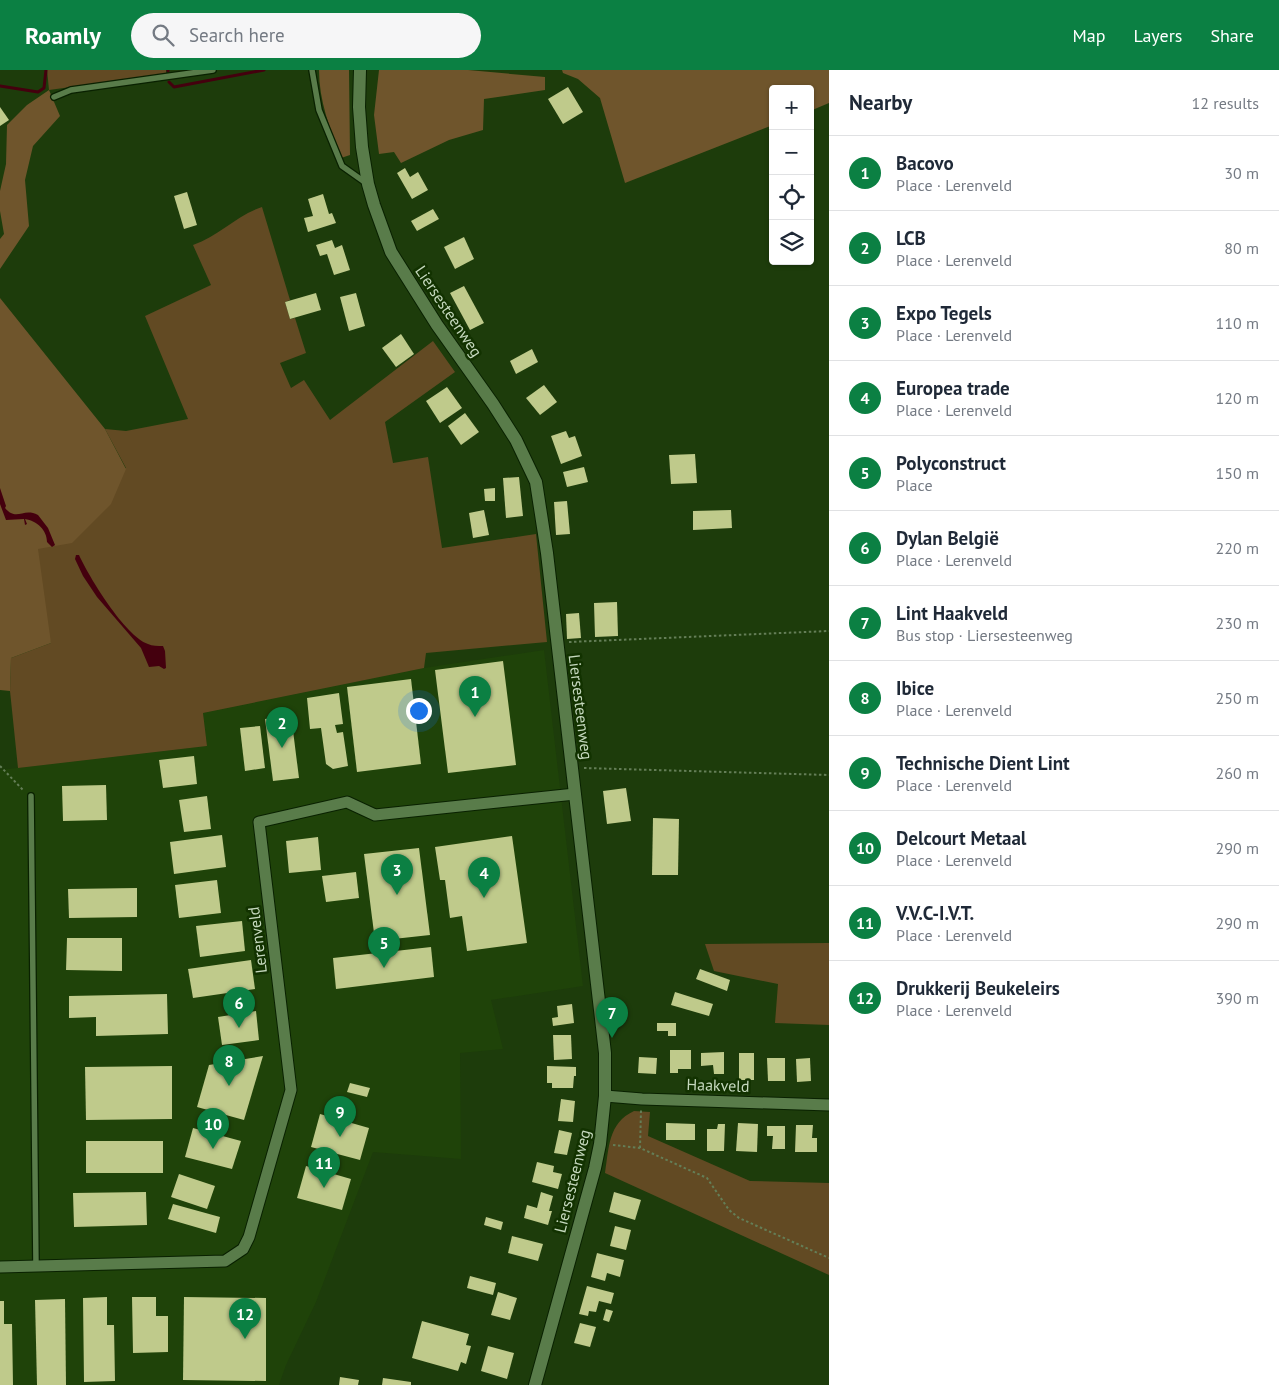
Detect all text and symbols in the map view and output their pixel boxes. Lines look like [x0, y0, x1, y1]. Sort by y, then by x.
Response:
search box [131, 13, 481, 58]
text: Roamly [25, 20, 101, 51]
icon: search [149, 21, 177, 49]
text: Search here [189, 23, 285, 47]
text: Map [1073, 24, 1105, 47]
text: Layers [1133, 24, 1182, 47]
text: Share [1210, 24, 1254, 47]
map controls [769, 85, 814, 265]
button: + [769, 85, 814, 130]
text: Nearby [849, 89, 912, 116]
text: 12 results [1192, 93, 1259, 113]
button: − [769, 130, 814, 175]
text: Bacovo [896, 151, 954, 175]
text: 1 [860, 163, 870, 183]
text: 30 m [1224, 163, 1259, 183]
button: locate [769, 175, 814, 220]
text: Place · Lerenveld [896, 175, 1012, 195]
button: layers [769, 220, 814, 265]
text: LCB [896, 226, 926, 250]
text: 2 [860, 238, 870, 258]
text: 80 m [1224, 238, 1259, 258]
text: Place · Lerenveld [896, 250, 1012, 270]
street label: Liersesteenweg [411, 261, 487, 361]
text: Expo Tegels [896, 301, 992, 325]
text: 3 [860, 313, 870, 333]
text: 110 m [1216, 313, 1259, 333]
text: Place · Lerenveld [896, 325, 1012, 345]
text: Europea trade [896, 376, 1010, 400]
text: 4 [860, 388, 870, 408]
text: 120 m [1216, 388, 1259, 408]
text: Place · Lerenveld [896, 400, 1012, 420]
text: Polyconstruct [896, 451, 1006, 475]
text: 5 [860, 463, 870, 483]
text: 150 m [1216, 463, 1259, 483]
text: Place [896, 475, 933, 495]
text: Dylan België [896, 526, 999, 550]
text: 6 [860, 538, 870, 558]
text: 220 m [1216, 538, 1259, 558]
text: Place · Lerenveld [896, 550, 1012, 570]
text: Lint Haakveld [896, 601, 1008, 625]
text: 7 [860, 613, 870, 633]
text: 230 m [1216, 613, 1259, 633]
text: Bus stop · Liersesteenweg [896, 625, 1073, 645]
street label: Liersesteenweg [565, 653, 597, 761]
pin: 1 [459, 676, 491, 717]
text: Ibice [896, 676, 934, 700]
text: 8 [860, 688, 870, 708]
text: 250 m [1216, 688, 1259, 708]
your location [406, 698, 432, 724]
text: Place · Lerenveld [896, 700, 1012, 720]
pin: 2 [266, 707, 298, 748]
text: Technische Dient Lint [896, 751, 1070, 775]
text: 9 [860, 763, 870, 783]
text: 260 m [1216, 763, 1259, 783]
text: Place · Lerenveld [896, 775, 1012, 795]
text: Delcourt Metaal [896, 826, 1026, 850]
text: 10 [856, 838, 874, 858]
text: 290 m [1216, 838, 1259, 858]
text: Place · Lerenveld [896, 850, 1012, 870]
pin: 3 [381, 854, 413, 895]
pin: 4 [468, 857, 500, 898]
text: V.V.C-I.V.T. [896, 901, 974, 925]
street label: Lerenveld [243, 906, 271, 974]
text: 11 [856, 913, 874, 933]
text: 290 m [1216, 913, 1259, 933]
text: Place · Lerenveld [896, 925, 1012, 945]
pin: 5 [368, 927, 400, 968]
text: Drukkerij Beukeleirs [896, 976, 1060, 1000]
pin: 6 [223, 987, 255, 1028]
text: 12 [856, 988, 874, 1008]
text: 390 m [1216, 988, 1259, 1008]
pin: 7 [596, 997, 628, 1038]
text: Place · Lerenveld [896, 1000, 1012, 1020]
pin: 8 [213, 1045, 245, 1086]
street label: Haakveld [686, 1074, 750, 1096]
pin: 9 [324, 1096, 356, 1137]
pin: 10 [197, 1108, 229, 1149]
street label: Liersesteenweg [549, 1127, 595, 1235]
pin: 11 [308, 1147, 340, 1188]
pin: 12 [229, 1298, 261, 1339]

